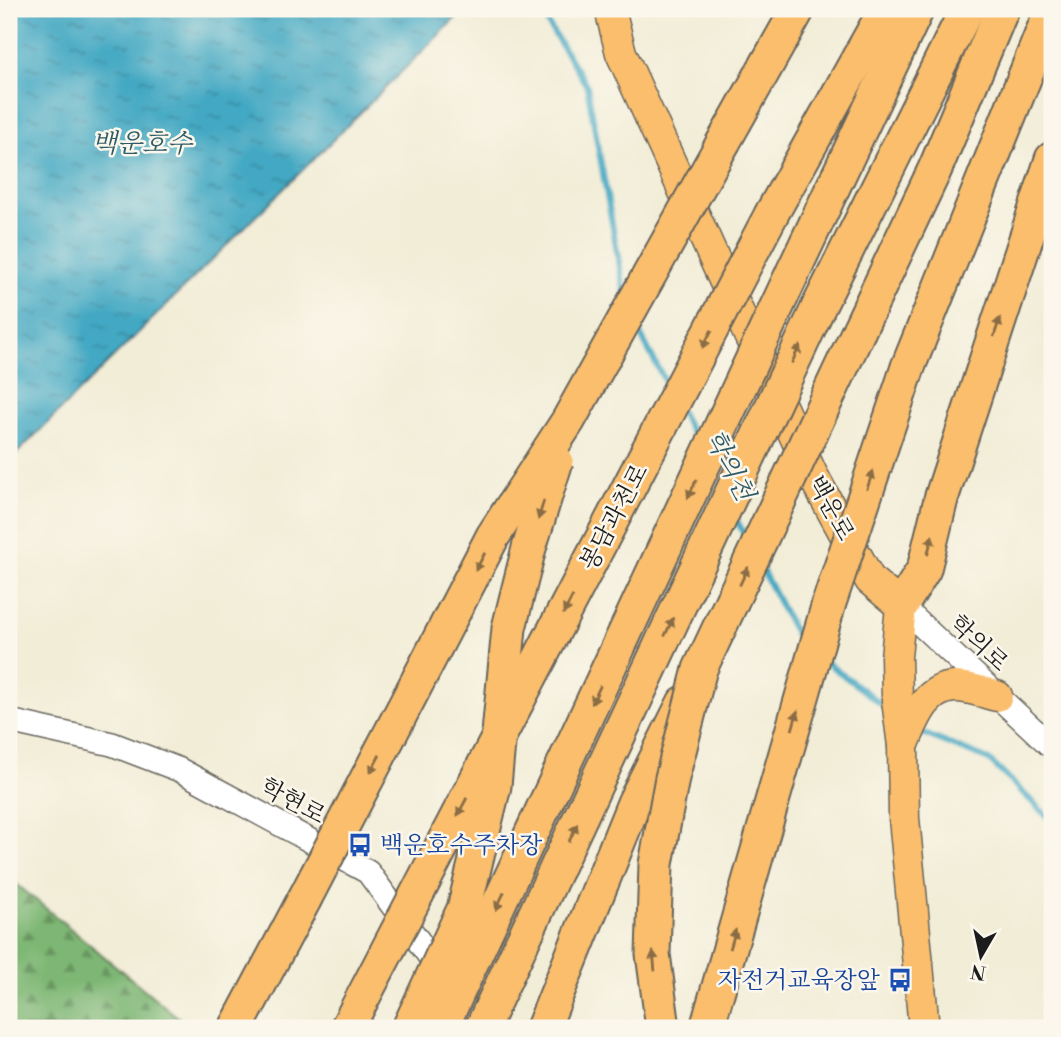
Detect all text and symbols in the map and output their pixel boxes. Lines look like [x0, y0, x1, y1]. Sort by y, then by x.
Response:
water label: 백운호수 [92, 128, 194, 160]
one-way arrow [992, 317, 1003, 338]
one-way arrow [701, 329, 713, 349]
one-way arrow [791, 344, 802, 364]
water label: 학의천 [698, 425, 761, 508]
street label: 봉담과천로 [574, 459, 655, 576]
one-way arrow [865, 469, 876, 490]
street label: 백운로 [800, 471, 860, 546]
one-way arrow [686, 479, 698, 499]
one-way arrow [535, 500, 546, 521]
one-way arrow [924, 533, 935, 555]
one-way arrow [474, 552, 485, 572]
one-way arrow [738, 566, 750, 586]
one-way arrow [562, 596, 574, 616]
street label: 학의로 [943, 609, 1014, 678]
one-way arrow [663, 617, 675, 637]
one-way arrow [590, 685, 602, 705]
one-way arrow [791, 709, 801, 730]
one-way arrow [369, 754, 380, 774]
street label: 학현로 [255, 772, 330, 831]
one-way arrow [457, 797, 468, 817]
one-way arrow [567, 823, 579, 843]
bus stop icon: 백운호수주차장 [346, 831, 374, 859]
place label: 백운호수주차장 [380, 831, 543, 861]
one-way arrow [494, 891, 506, 911]
north arrow [946, 922, 1016, 992]
one-way arrow [728, 928, 738, 949]
one-way arrow [648, 949, 659, 971]
text: N [969, 959, 988, 985]
place label: 자전거교육장앞 [718, 966, 880, 996]
bus stop icon: 자전거교육장앞 [886, 966, 914, 994]

